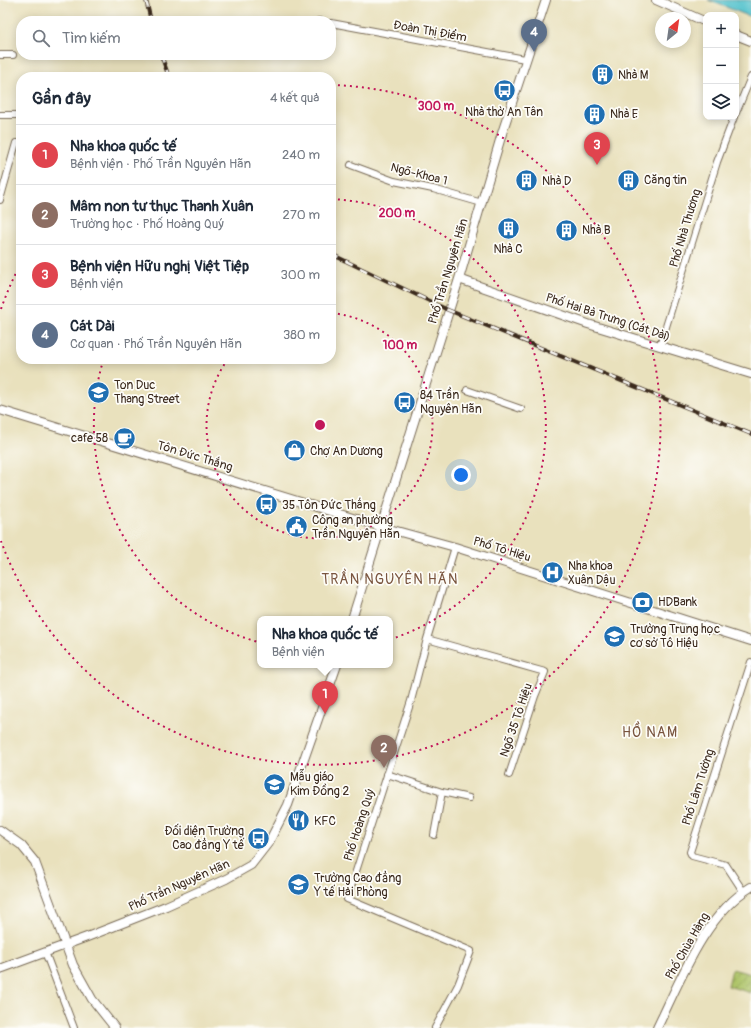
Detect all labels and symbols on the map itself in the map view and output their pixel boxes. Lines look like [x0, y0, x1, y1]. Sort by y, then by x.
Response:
north arrow [655, 12, 691, 48]
street label: Đoàn Thị Điểm [392, 18, 468, 45]
pin: 4 [521, 19, 547, 52]
building icon: Nhà M [590, 62, 616, 88]
place label: Nhà M [618, 68, 649, 83]
bus stop icon: Nhà thờ An Tân [491, 78, 517, 104]
text: 300 m [418, 99, 455, 114]
building icon: Nhà E [582, 101, 608, 127]
place label: Nhà thờ An Tân [465, 105, 543, 120]
place label: Nhà E [610, 107, 638, 122]
pin: 3 [584, 132, 610, 165]
street label: Ngõ-Khoa 1 [389, 160, 449, 189]
building icon: Căng tin [615, 167, 641, 193]
building icon: Nhà D [513, 168, 539, 194]
place label: Căng tin [644, 173, 687, 188]
place label: Nhà D [542, 174, 572, 189]
street label: Phố Nhà Thương [665, 187, 705, 269]
text: 200 m [379, 206, 416, 221]
building icon: Nhà C [495, 215, 521, 241]
street label: Phố Trần Nguyên Hãn [423, 216, 472, 326]
building icon: Nhà B [554, 217, 580, 243]
place label: Nhà B [582, 223, 611, 238]
place label: Nhà C [493, 242, 523, 257]
street label: Phố Hai Bà Trưng (Cát Dài) [544, 289, 672, 345]
text: 100 m [383, 338, 418, 353]
place label: Ton Duc Thang Street [114, 378, 180, 407]
school or university icon: Ton Duc Thang Street [86, 379, 112, 405]
place label: 84 Trần Nguyên Hãn [420, 386, 482, 417]
bus stop icon: 84 Trần Nguyên Hãn [392, 389, 418, 415]
centre of rings [313, 418, 327, 432]
cafe icon: cafe 58 [111, 425, 137, 451]
place label: cafe 58 [71, 431, 108, 446]
street label: Tôn Đức Thắng [155, 437, 235, 475]
shop icon: Chợ An Dương [282, 438, 308, 464]
place label: Chợ An Dương [310, 444, 383, 459]
your location [451, 465, 471, 485]
bus stop icon: 35 Tôn Đức Thắng [253, 492, 279, 518]
place label: 35 Tôn Đức Thắng [282, 497, 376, 513]
place label: Công an phường Trần Nguyên Hãn [312, 513, 400, 542]
public building icon: Công an phường Trần Nguyên Hãn [284, 514, 310, 540]
street label: Phố Tô Hiệu [471, 533, 533, 565]
place label: Nha khoa Xuân Dậu [568, 559, 616, 588]
hospital icon: Nha khoa Xuân Dậu [540, 560, 566, 586]
district label: TRẦN NGUYÊN HÃN [321, 568, 459, 588]
bank icon: HDBank [630, 589, 656, 615]
place label: HDBank [658, 595, 697, 610]
place label: Trường Trung học cơ sở Tô Hiệu [630, 622, 720, 651]
school or university icon: Trường Trung học cơ sở Tô Hiệu [601, 623, 627, 649]
pin: 1 [312, 681, 338, 714]
street label: Ngõ 35 Tô Hiệu [497, 681, 536, 759]
district label: HỒ NAM [622, 721, 678, 741]
pin: 2 [371, 735, 397, 768]
street label: Phố Lâm Tường [678, 747, 718, 827]
place label: Mẫu giáo Kim Đồng 2 [290, 768, 349, 799]
school or university icon: Mẫu giáo Kim Đồng 2 [261, 771, 287, 797]
street label: Phố Hoàng Quý [340, 787, 378, 863]
restaurant icon: KFC [285, 808, 311, 834]
place label: KFC [314, 814, 336, 829]
place label: Đối diện Trường Cao đẳng Y tế [164, 823, 245, 853]
bus stop icon: Đối diện Trường Cao đẳng Y tế [246, 825, 272, 851]
street label: Phố Trần Nguyên Hãn [125, 854, 232, 915]
place label: Trường Cao đẳng Y tế Hải Phòng [313, 870, 401, 900]
school or university icon: Trường Cao đẳng Y tế Hải Phòng [285, 872, 311, 898]
street label: Phố Chùa Hàng [661, 910, 713, 982]

